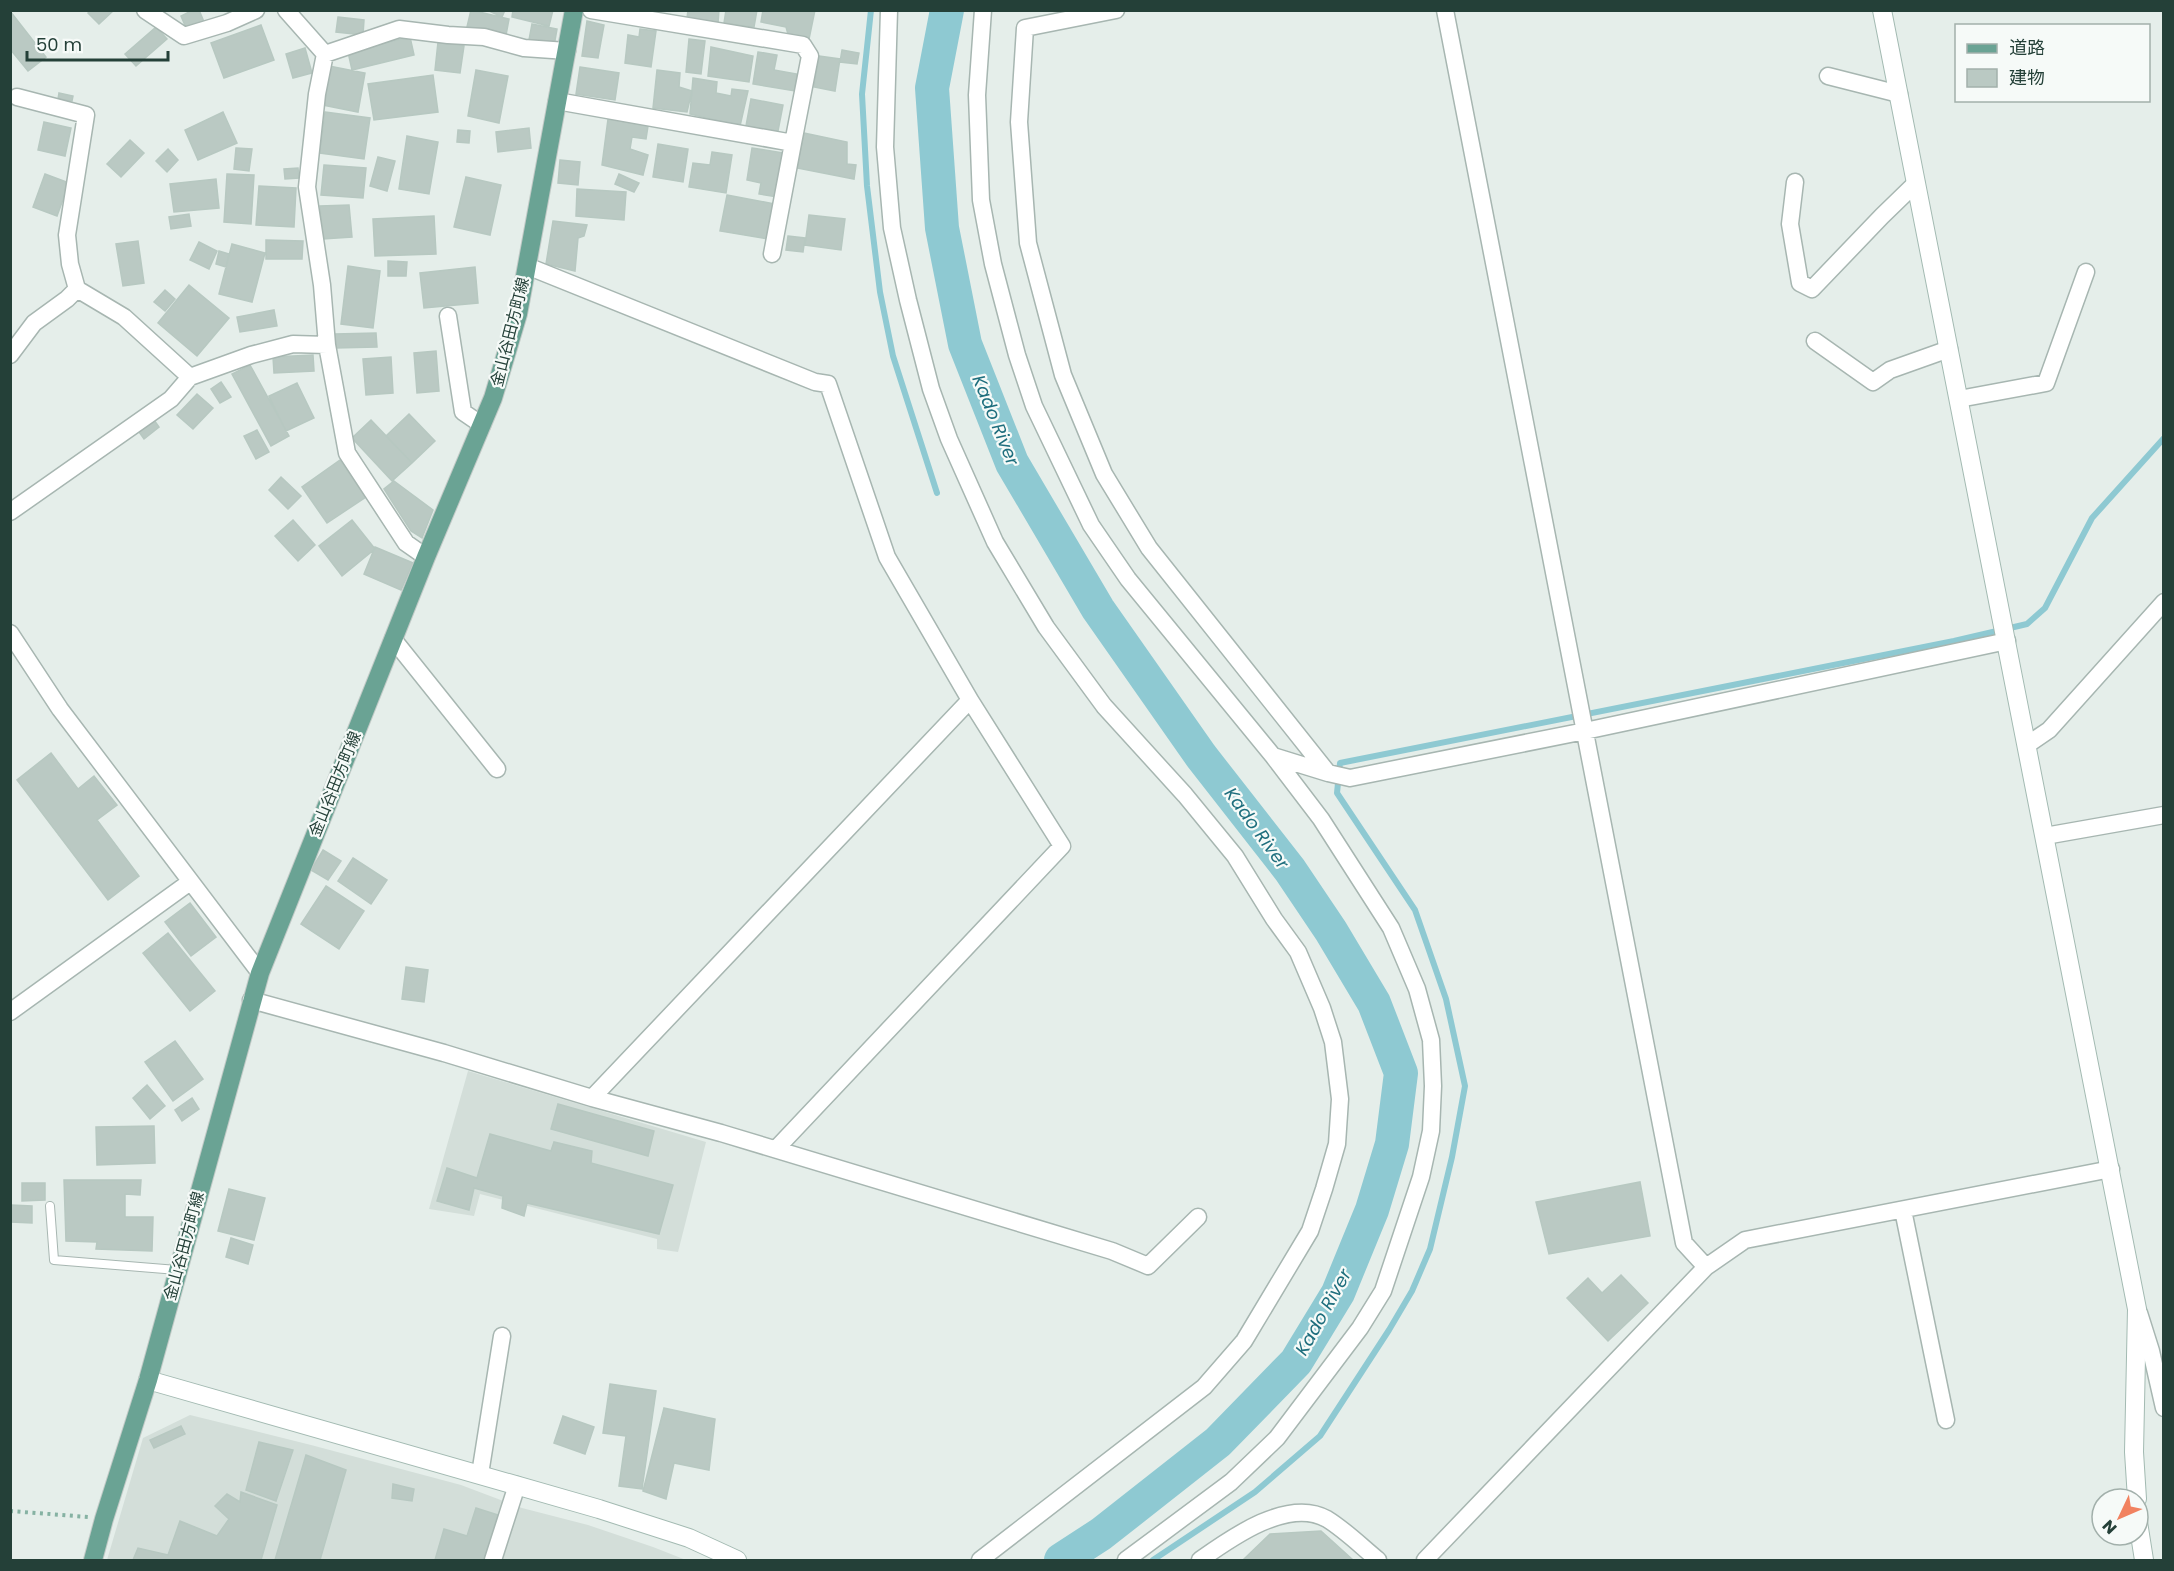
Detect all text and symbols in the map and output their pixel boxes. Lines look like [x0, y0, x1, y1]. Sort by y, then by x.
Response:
scale bar [27, 24, 168, 62]
legend [1955, 24, 2150, 102]
text: 50 m [36, 32, 82, 57]
text: 道路 [2009, 35, 2045, 60]
text: 建物 [2009, 65, 2045, 90]
street label: 金山谷田方町線 [485, 275, 535, 389]
water label: Kado River [967, 371, 1026, 470]
street label: 金山谷田方町線 [303, 728, 367, 840]
water label: Kado River [1219, 782, 1296, 875]
street label: 金山谷田方町線 [158, 1189, 210, 1303]
water label: Kado River [1289, 1263, 1358, 1360]
north arrow [2090, 1487, 2150, 1547]
text: N [2097, 1515, 2122, 1539]

